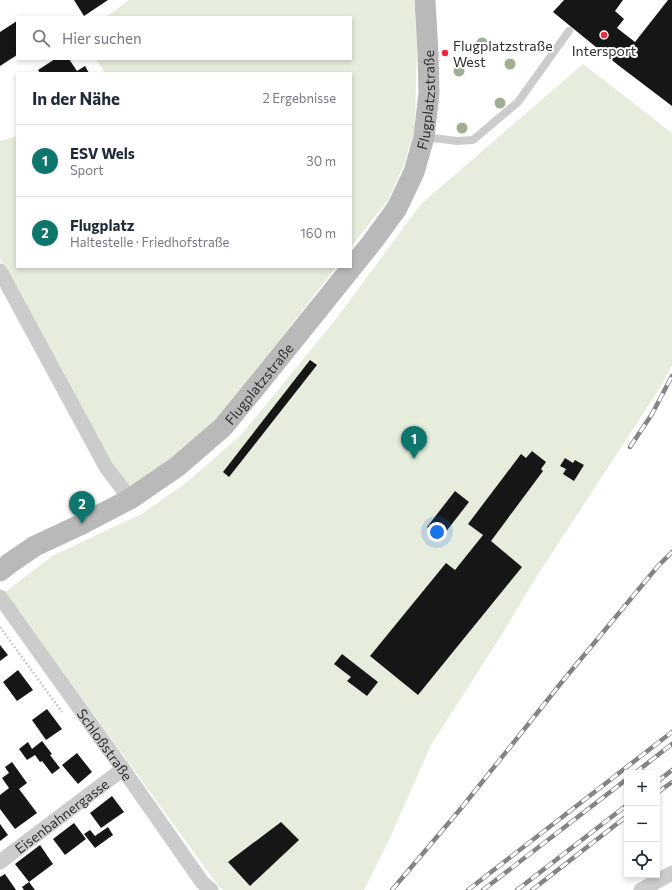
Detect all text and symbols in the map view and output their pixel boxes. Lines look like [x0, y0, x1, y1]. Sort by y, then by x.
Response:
search box [16, 16, 352, 60]
icon: search [30, 27, 52, 49]
text: Hier suchen [62, 29, 142, 47]
marker: Intersport [599, 30, 609, 40]
place label: Flugplatzstraße West [453, 37, 553, 70]
place label: Intersport [572, 42, 637, 59]
marker: Flugplatzstraße West [440, 48, 450, 58]
street label: Flugplatzstraße [412, 50, 438, 151]
text: In der Nähe [32, 88, 120, 109]
text: 2 Ergebnisse [262, 90, 336, 106]
text: ESV Wels [70, 144, 135, 162]
text: 1 [42, 153, 48, 169]
text: 30 m [306, 153, 336, 169]
text: Sport [70, 162, 104, 178]
text: Flugplatz [70, 216, 135, 234]
text: 2 [41, 225, 49, 241]
text: 160 m [300, 225, 336, 241]
text: Haltestelle · Friedhofstraße [70, 234, 229, 250]
street label: Flugplatzstraße [220, 339, 296, 427]
pin: 1 [401, 426, 427, 459]
pin: 2 [69, 491, 95, 524]
your location [427, 522, 447, 542]
street label: Schloßstraße [74, 705, 137, 783]
map controls [624, 770, 660, 878]
button: + [624, 770, 660, 806]
street label: Eisenbahnergasse [11, 775, 112, 857]
button: − [624, 806, 660, 842]
button: locate [624, 842, 660, 878]

